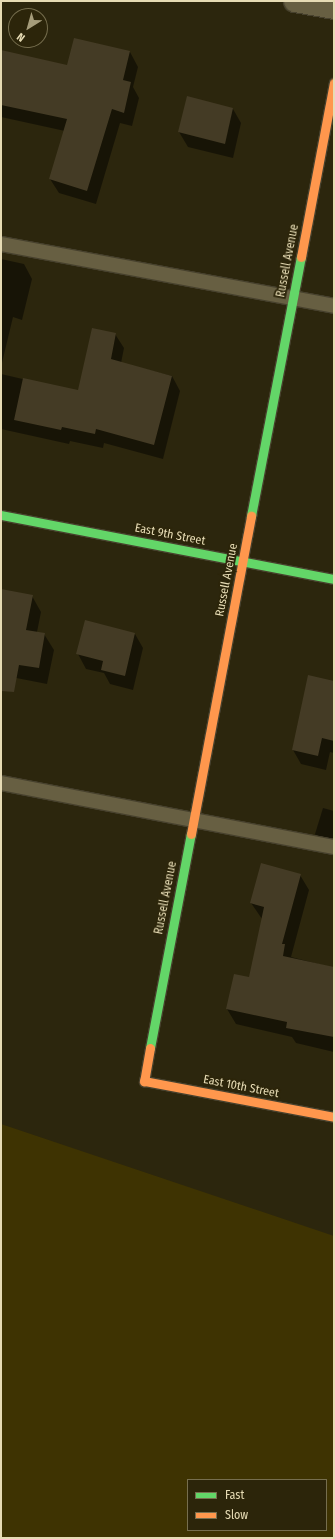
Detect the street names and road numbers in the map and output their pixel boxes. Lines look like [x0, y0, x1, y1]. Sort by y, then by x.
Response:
street label: Russell Avenue [274, 223, 302, 299]
street label: East 9th Street [134, 521, 206, 549]
street label: Russell Avenue [213, 542, 241, 618]
street label: Russell Avenue [152, 860, 180, 936]
street label: East 10th Street [202, 1073, 280, 1101]

